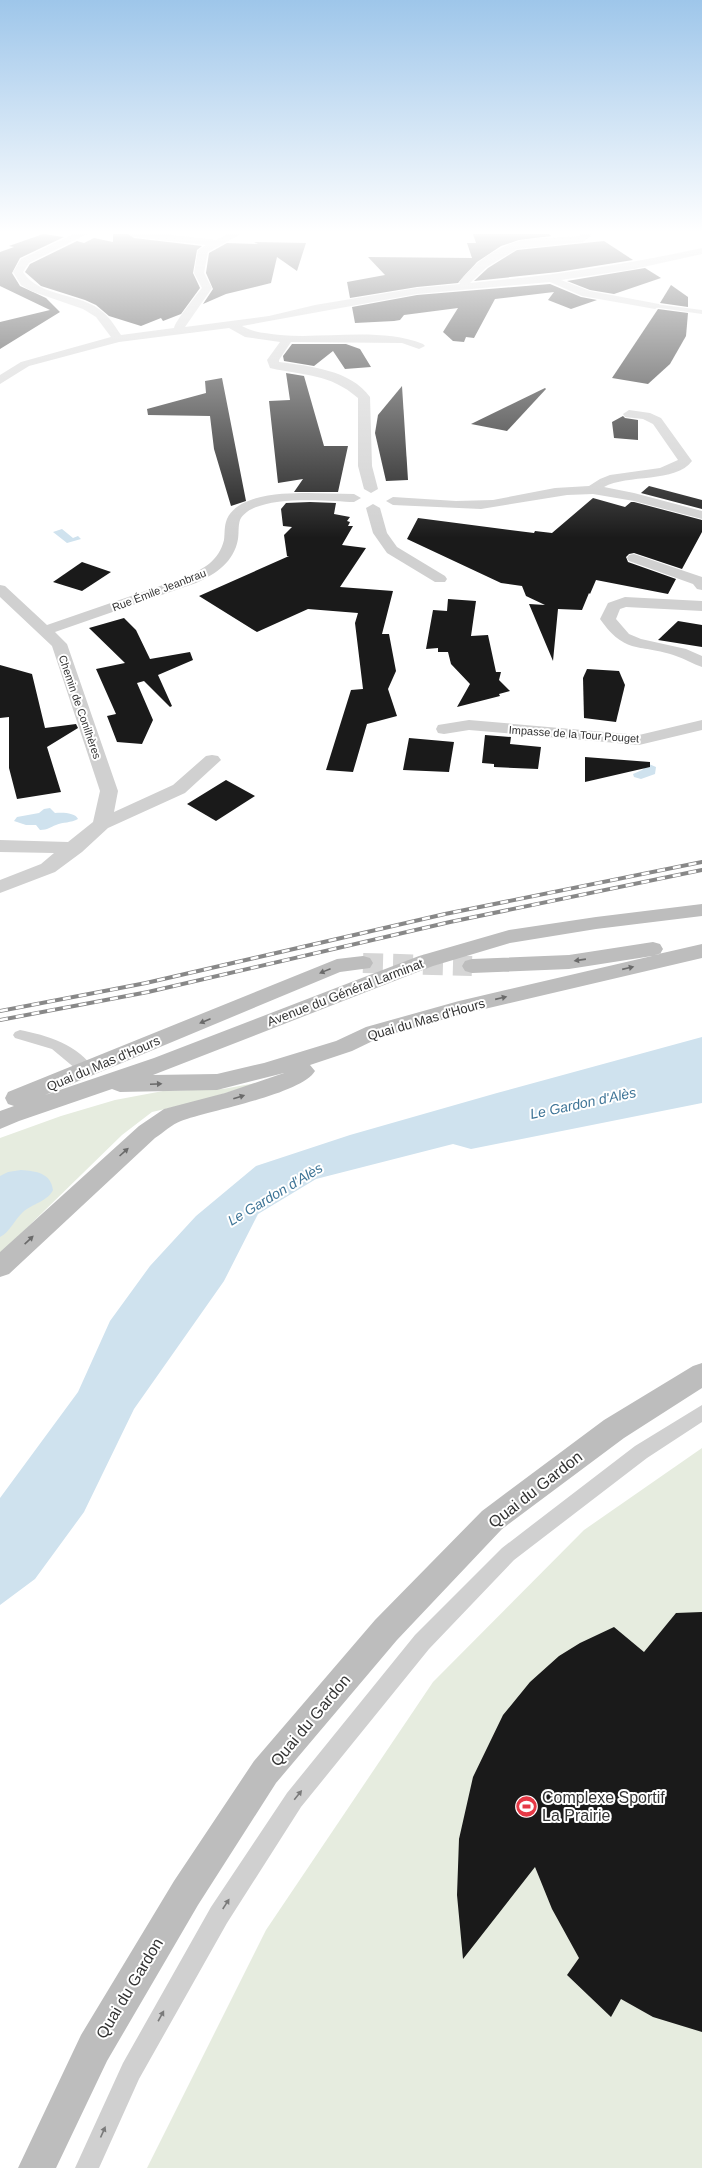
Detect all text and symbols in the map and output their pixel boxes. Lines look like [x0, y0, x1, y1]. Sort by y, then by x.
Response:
street label: Rue Émile Jeanbrau [110, 567, 208, 613]
street label: Chemin de Conilhères [57, 654, 104, 761]
street label: Impasse de la Tour Pouget [508, 723, 640, 745]
street label: Avenue du Général Larminat [265, 956, 426, 1029]
one-way arrow [574, 957, 586, 963]
one-way arrow [622, 965, 634, 971]
one-way arrow [318, 969, 330, 975]
street label: Quai du Mas d'Hours [366, 995, 487, 1043]
one-way arrow [496, 995, 508, 1001]
one-way arrow [198, 1018, 210, 1024]
street label: Quai du Mas d'Hours [44, 1033, 163, 1094]
one-way arrow [150, 1080, 162, 1087]
water label: Le Gardon d'Alès [529, 1084, 637, 1122]
one-way arrow [233, 1093, 245, 1099]
one-way arrow [120, 1148, 129, 1157]
water label: Le Gardon d'Alès [225, 1159, 325, 1229]
one-way arrow [24, 1236, 33, 1245]
street label: Quai du Gardon [485, 1448, 585, 1531]
street label: Quai du Gardon [267, 1671, 353, 1769]
place label: Complexe Sportif La Prairie [542, 1789, 665, 1824]
one-way arrow [294, 1790, 302, 1801]
sports icon: Complexe Sportif La Prairie [513, 1793, 539, 1819]
one-way arrow [222, 1899, 230, 1909]
street label: Quai du Gardon [93, 1935, 166, 2041]
one-way arrow [157, 2010, 164, 2022]
one-way arrow [100, 2127, 106, 2138]

